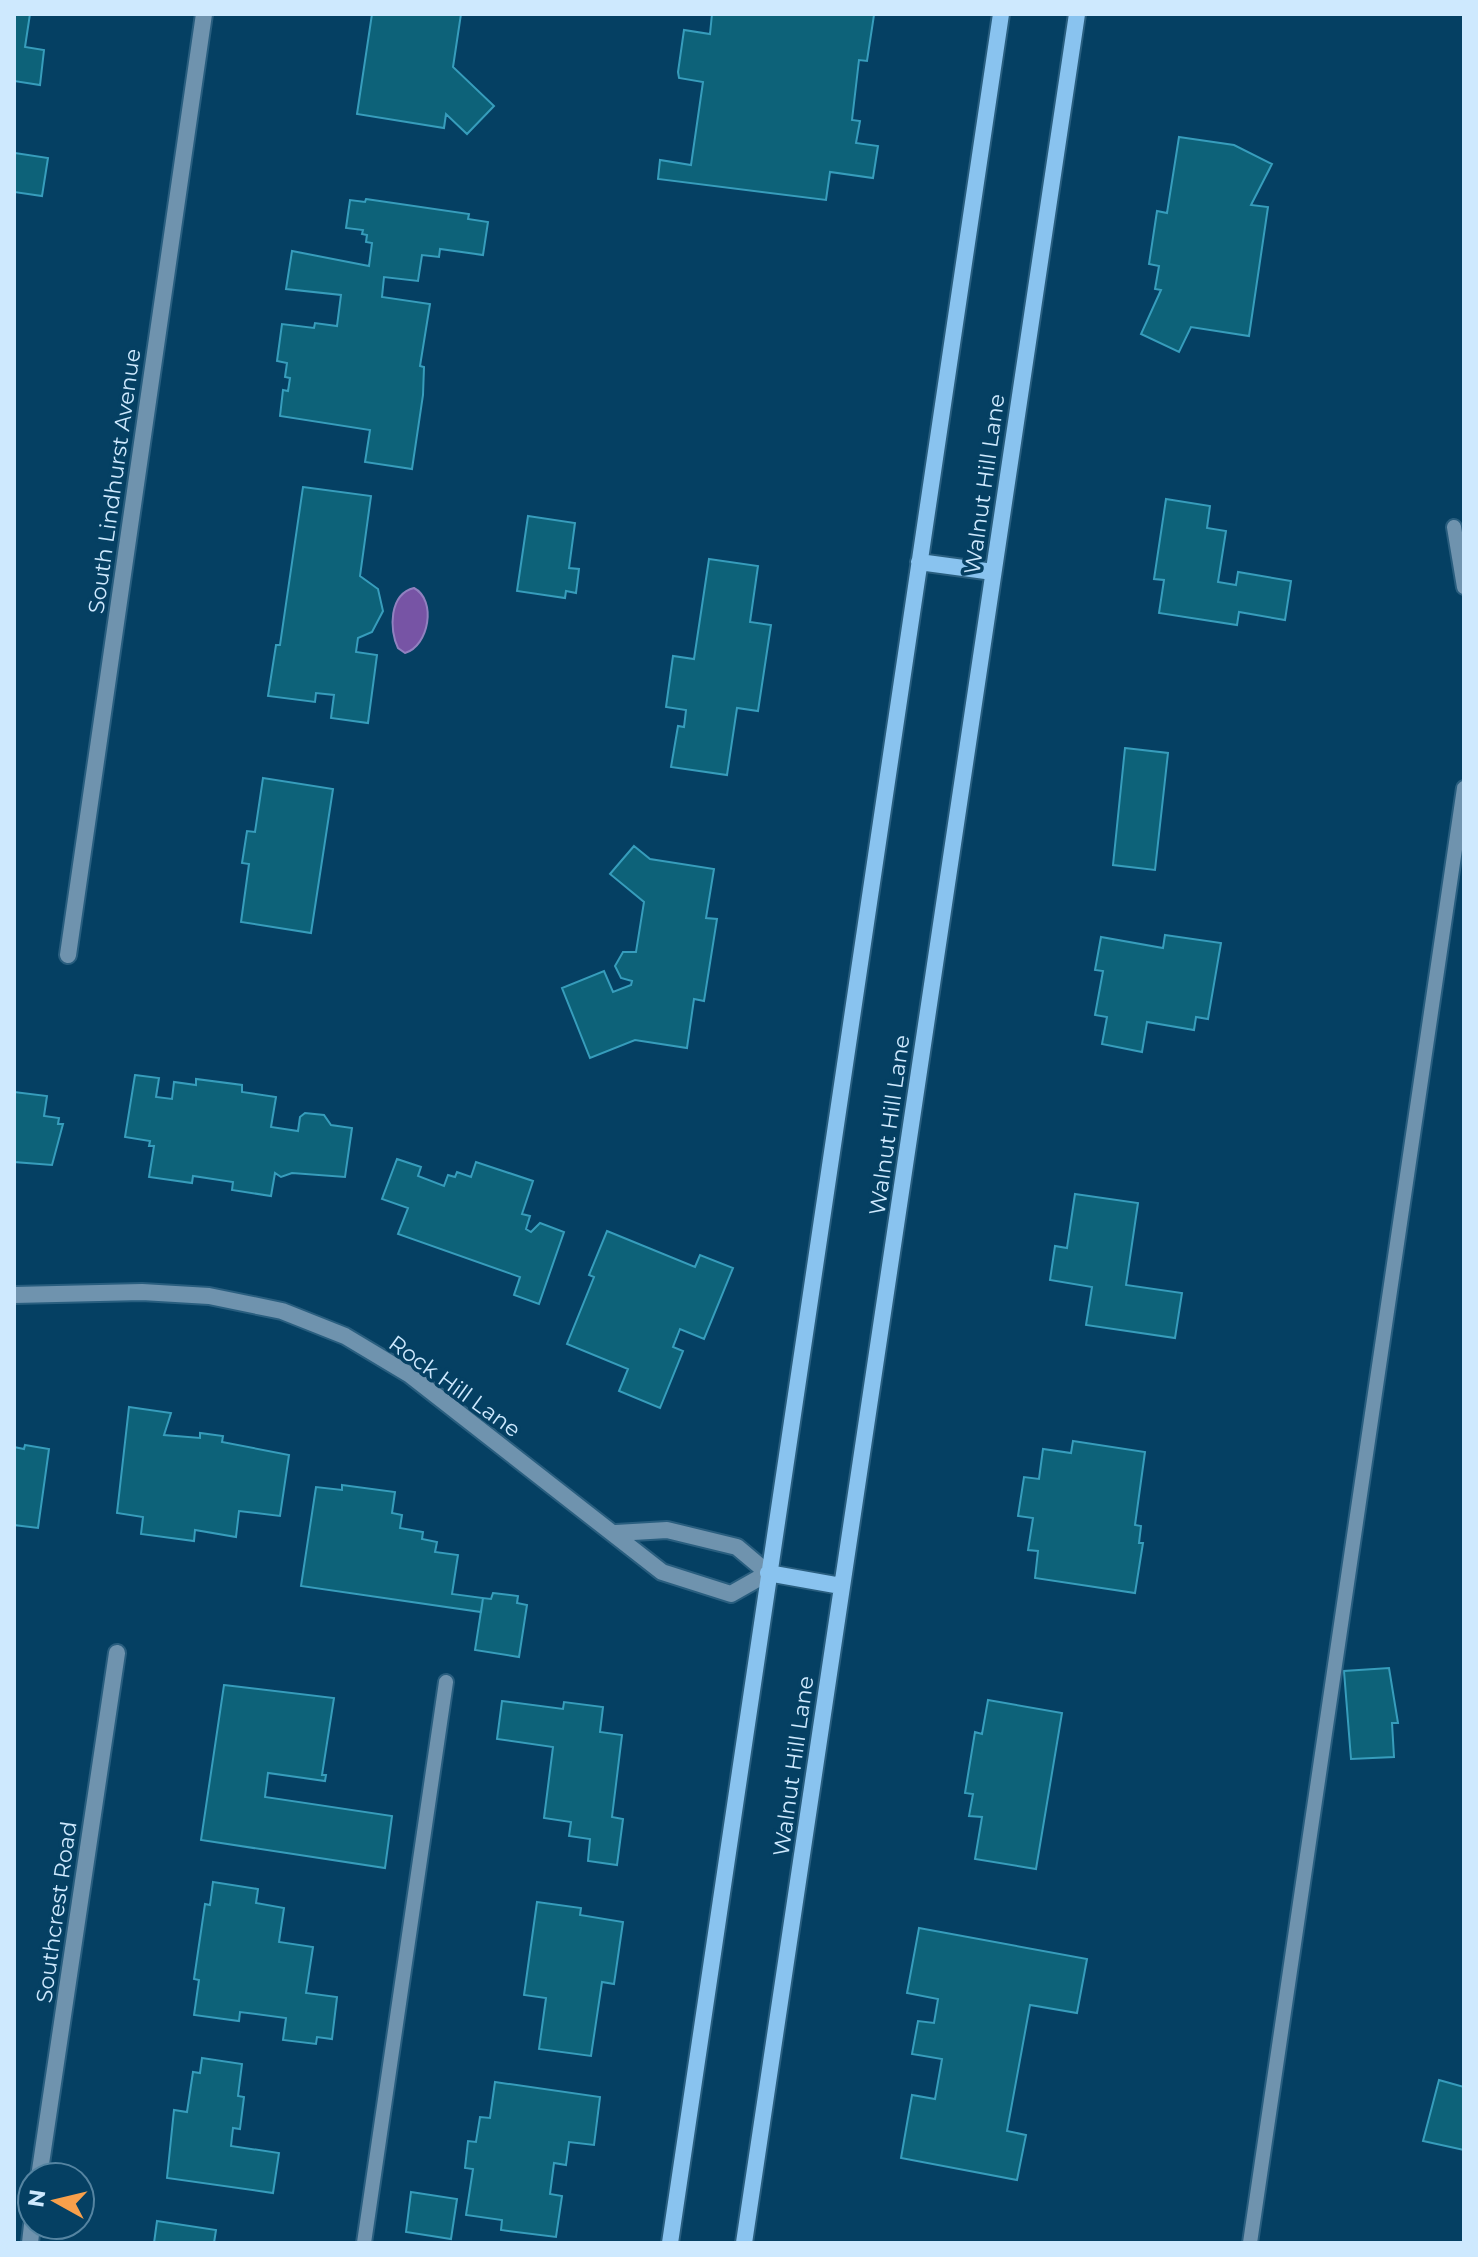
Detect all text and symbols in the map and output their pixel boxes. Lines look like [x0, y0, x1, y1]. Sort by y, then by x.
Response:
street label: South Lindhurst Avenue [83, 347, 146, 615]
street label: Walnut Hill Lane [958, 392, 1011, 576]
street label: Walnut Hill Lane [863, 1033, 916, 1217]
street label: Rock Hill Lane [384, 1330, 526, 1443]
street label: Walnut Hill Lane [767, 1674, 820, 1858]
street label: Southcrest Road [30, 1820, 83, 2005]
north arrow [16, 2161, 96, 2241]
text: N [22, 2188, 51, 2209]

